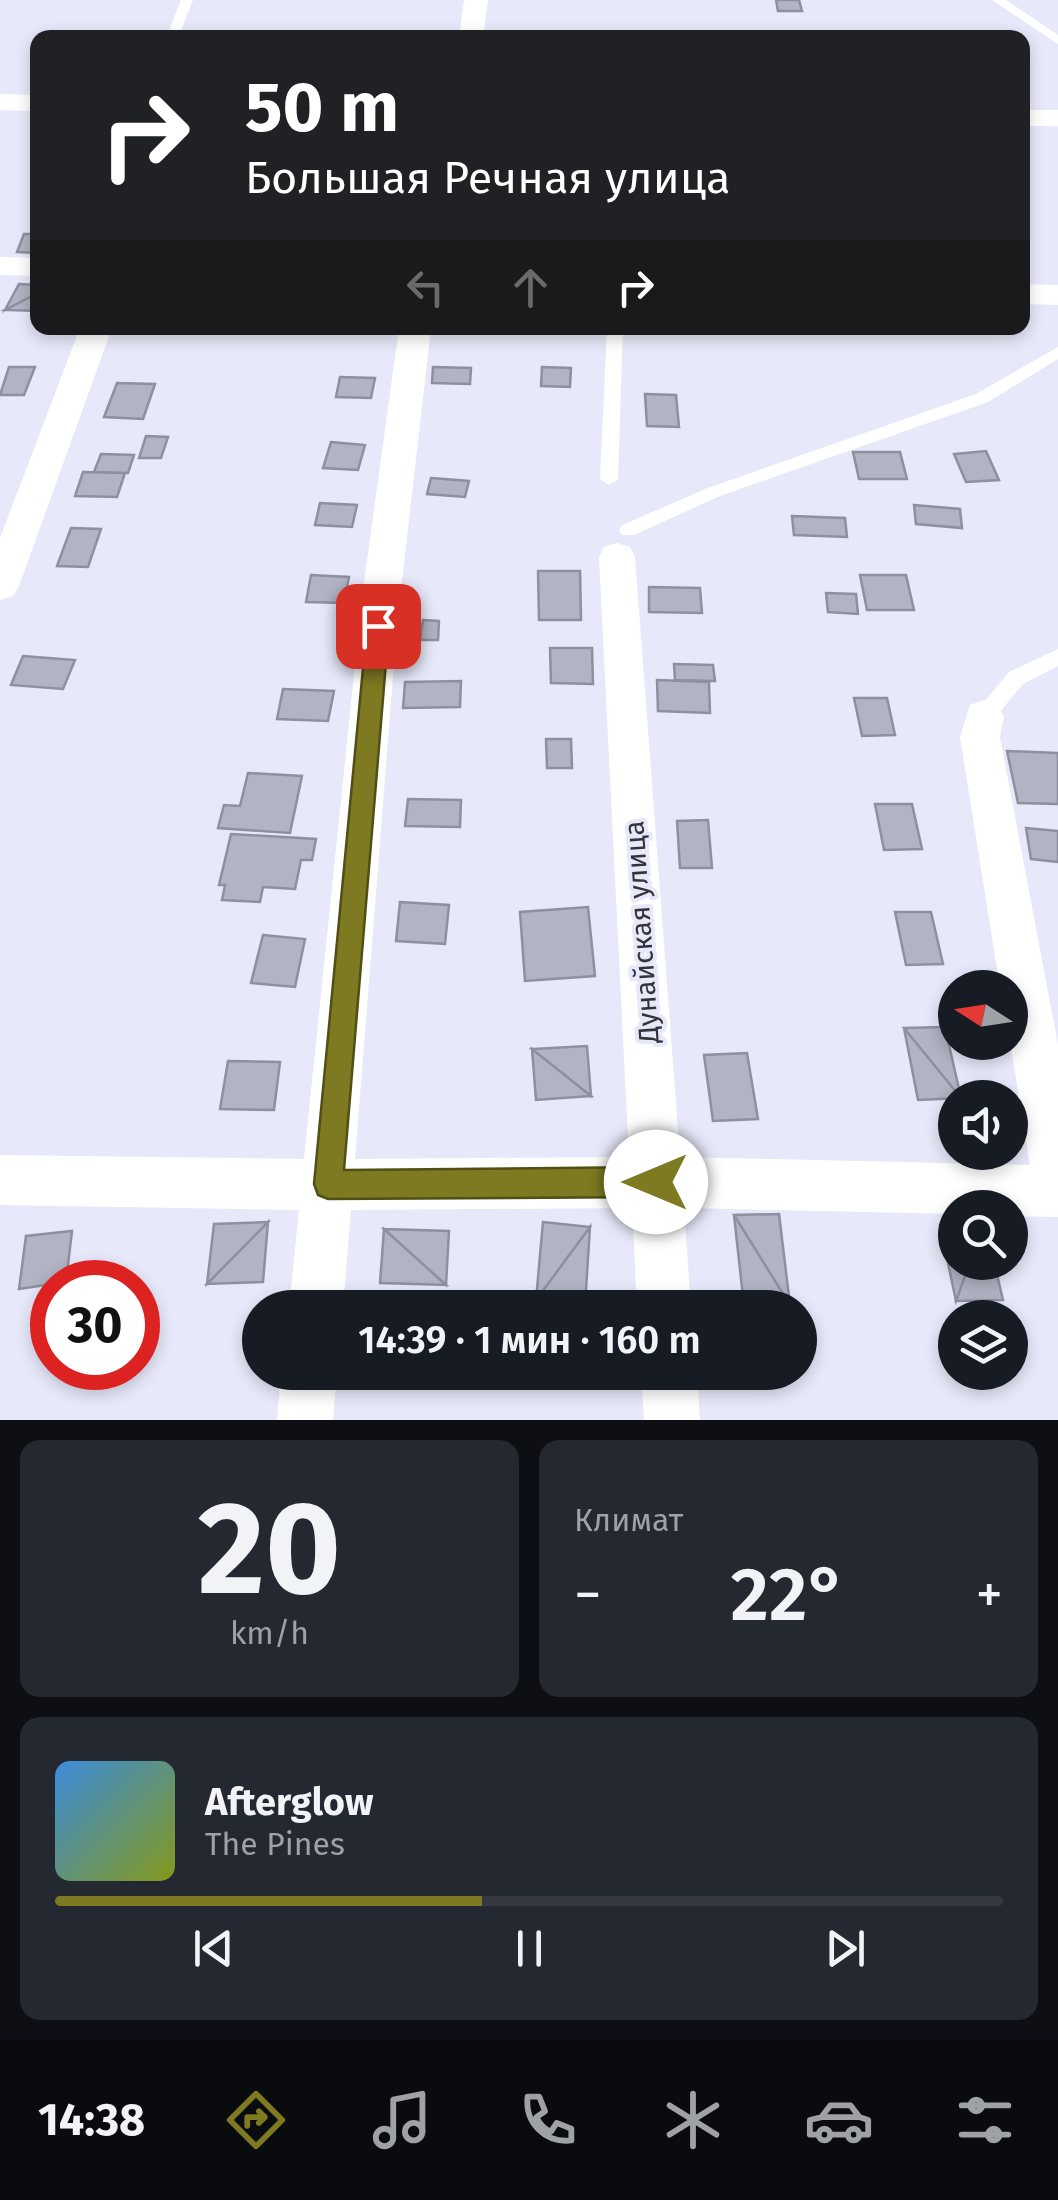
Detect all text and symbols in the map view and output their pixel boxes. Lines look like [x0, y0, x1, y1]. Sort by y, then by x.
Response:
text: 50 m [245, 66, 399, 150]
icon: right [80, 70, 210, 200]
text: Большая Речная улица [245, 151, 730, 205]
icon: left [398, 260, 453, 315]
icon: ahead [503, 260, 558, 315]
icon: right [608, 260, 663, 315]
pin [336, 584, 421, 669]
icon: arrive [351, 599, 406, 654]
street label: Дунайская улица [617, 820, 666, 1045]
north arrow [938, 970, 1028, 1060]
map controls [938, 970, 1028, 1390]
button: sound [938, 1080, 1028, 1170]
position arrow [604, 1130, 708, 1234]
button: search [938, 1190, 1028, 1280]
speed limit sign: 30 [30, 1260, 160, 1390]
button: layers [938, 1300, 1028, 1390]
text: 14:39 · 1 мин · 160 m [358, 1317, 701, 1363]
text: 20 [198, 1471, 341, 1627]
text: Климат [574, 1501, 683, 1539]
text: 22° [731, 1550, 846, 1640]
text: − [574, 1562, 602, 1628]
text: + [976, 1562, 1003, 1628]
text: km/h [230, 1614, 309, 1652]
text: Afterglow [205, 1779, 373, 1825]
text: The Pines [205, 1825, 345, 1863]
icon: previous [186, 1921, 241, 1976]
icon: pause [502, 1921, 557, 1976]
icon: next [818, 1921, 873, 1976]
icon: directions [221, 2085, 291, 2155]
icon: music [367, 2085, 437, 2155]
icon: phone [513, 2085, 583, 2155]
icon: climate [658, 2085, 728, 2155]
icon: car [804, 2085, 874, 2155]
icon: filters [950, 2085, 1020, 2155]
text: 14:38 [38, 2093, 145, 2147]

